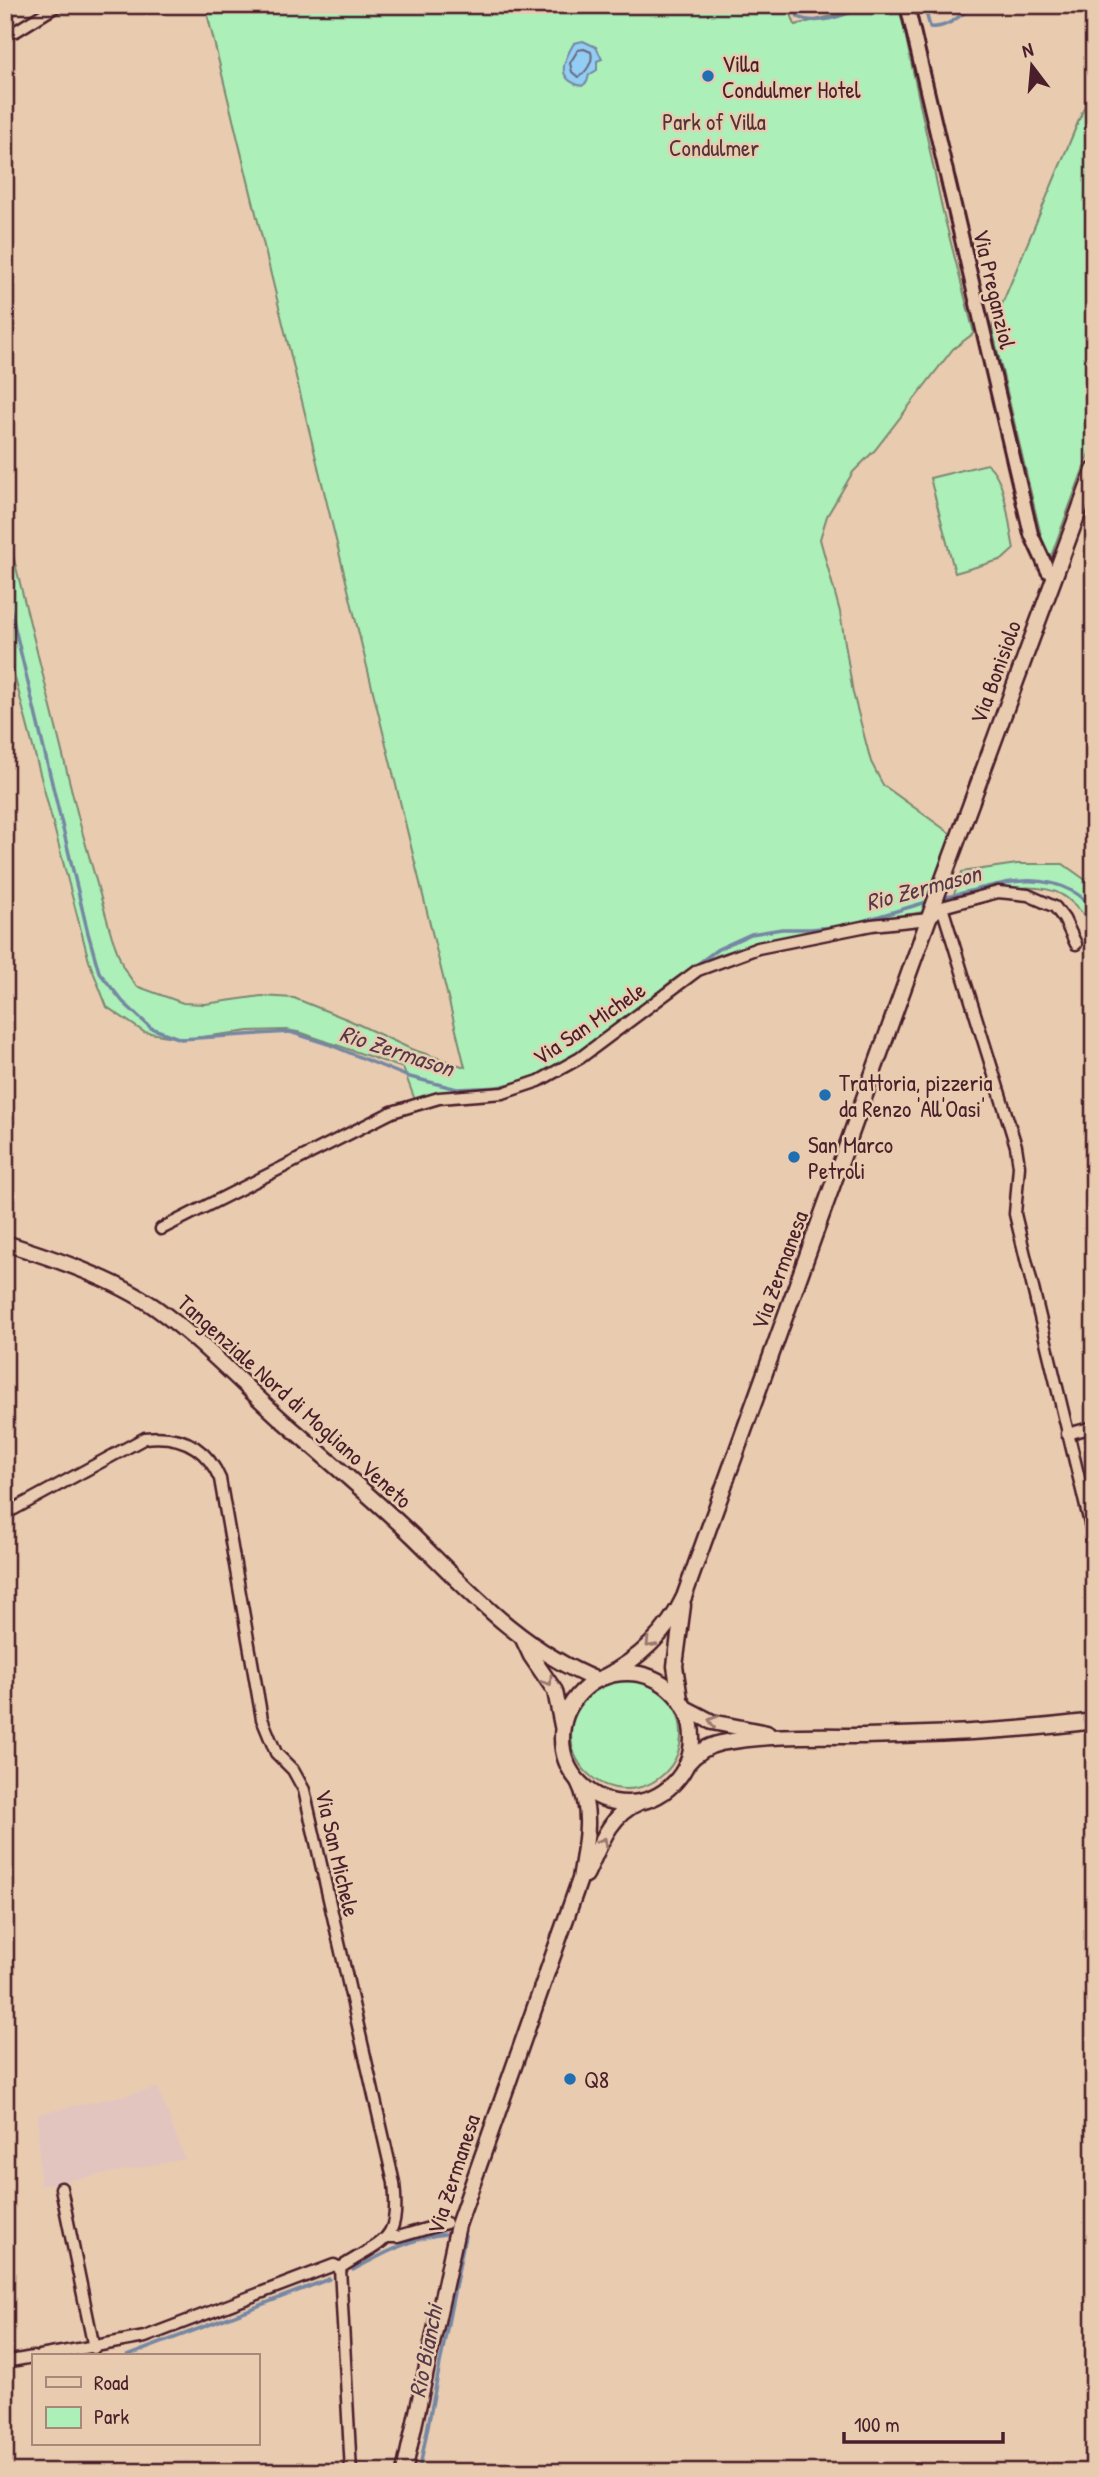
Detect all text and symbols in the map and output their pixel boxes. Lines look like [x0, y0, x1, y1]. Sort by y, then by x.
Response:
north arrow [998, 32, 1068, 102]
text: N [1019, 36, 1036, 64]
place label: Villa Condulmer Hotel [722, 48, 862, 105]
marker: Villa Condulmer Hotel [700, 68, 716, 84]
park label: Park of Villa Condulmer [662, 106, 766, 163]
street label: Via Preganziol [966, 226, 1024, 353]
street label: Via Bonisiolo [962, 616, 1028, 728]
water label: Rio Zermason [862, 856, 986, 918]
street label: Via San Michele [527, 974, 651, 1072]
water label: Rio Zermason [336, 1017, 460, 1084]
place label: Trattoria, pizzeria da Renzo 'All'Oasi' [839, 1067, 993, 1124]
marker: Trattoria, pizzeria da Renzo 'All'Oasi' [817, 1087, 833, 1103]
place label: San Marco Petroli [808, 1129, 893, 1186]
marker: San Marco Petroli [786, 1149, 802, 1165]
street label: Via Zermanesa [743, 1206, 815, 1334]
street label: Tangenziale Nord di Mogliano Veneto [171, 1287, 419, 1515]
one-way arrow [646, 1635, 659, 1648]
one-way arrow [540, 1674, 553, 1687]
one-way arrow [708, 1715, 720, 1730]
street label: Via San Michele [308, 1786, 368, 1920]
one-way arrow [594, 1837, 608, 1849]
place label: Q8 [584, 2064, 609, 2095]
marker: Q8 [562, 2071, 578, 2087]
street label: Via Zermanesa [419, 2110, 487, 2238]
water label: Rio Bianchi [400, 2299, 450, 2400]
legend [32, 2354, 259, 2446]
text: Road [94, 2368, 128, 2397]
scale bar [844, 2400, 1003, 2444]
text: Park [94, 2402, 129, 2431]
text: 100 m [854, 2410, 900, 2439]

